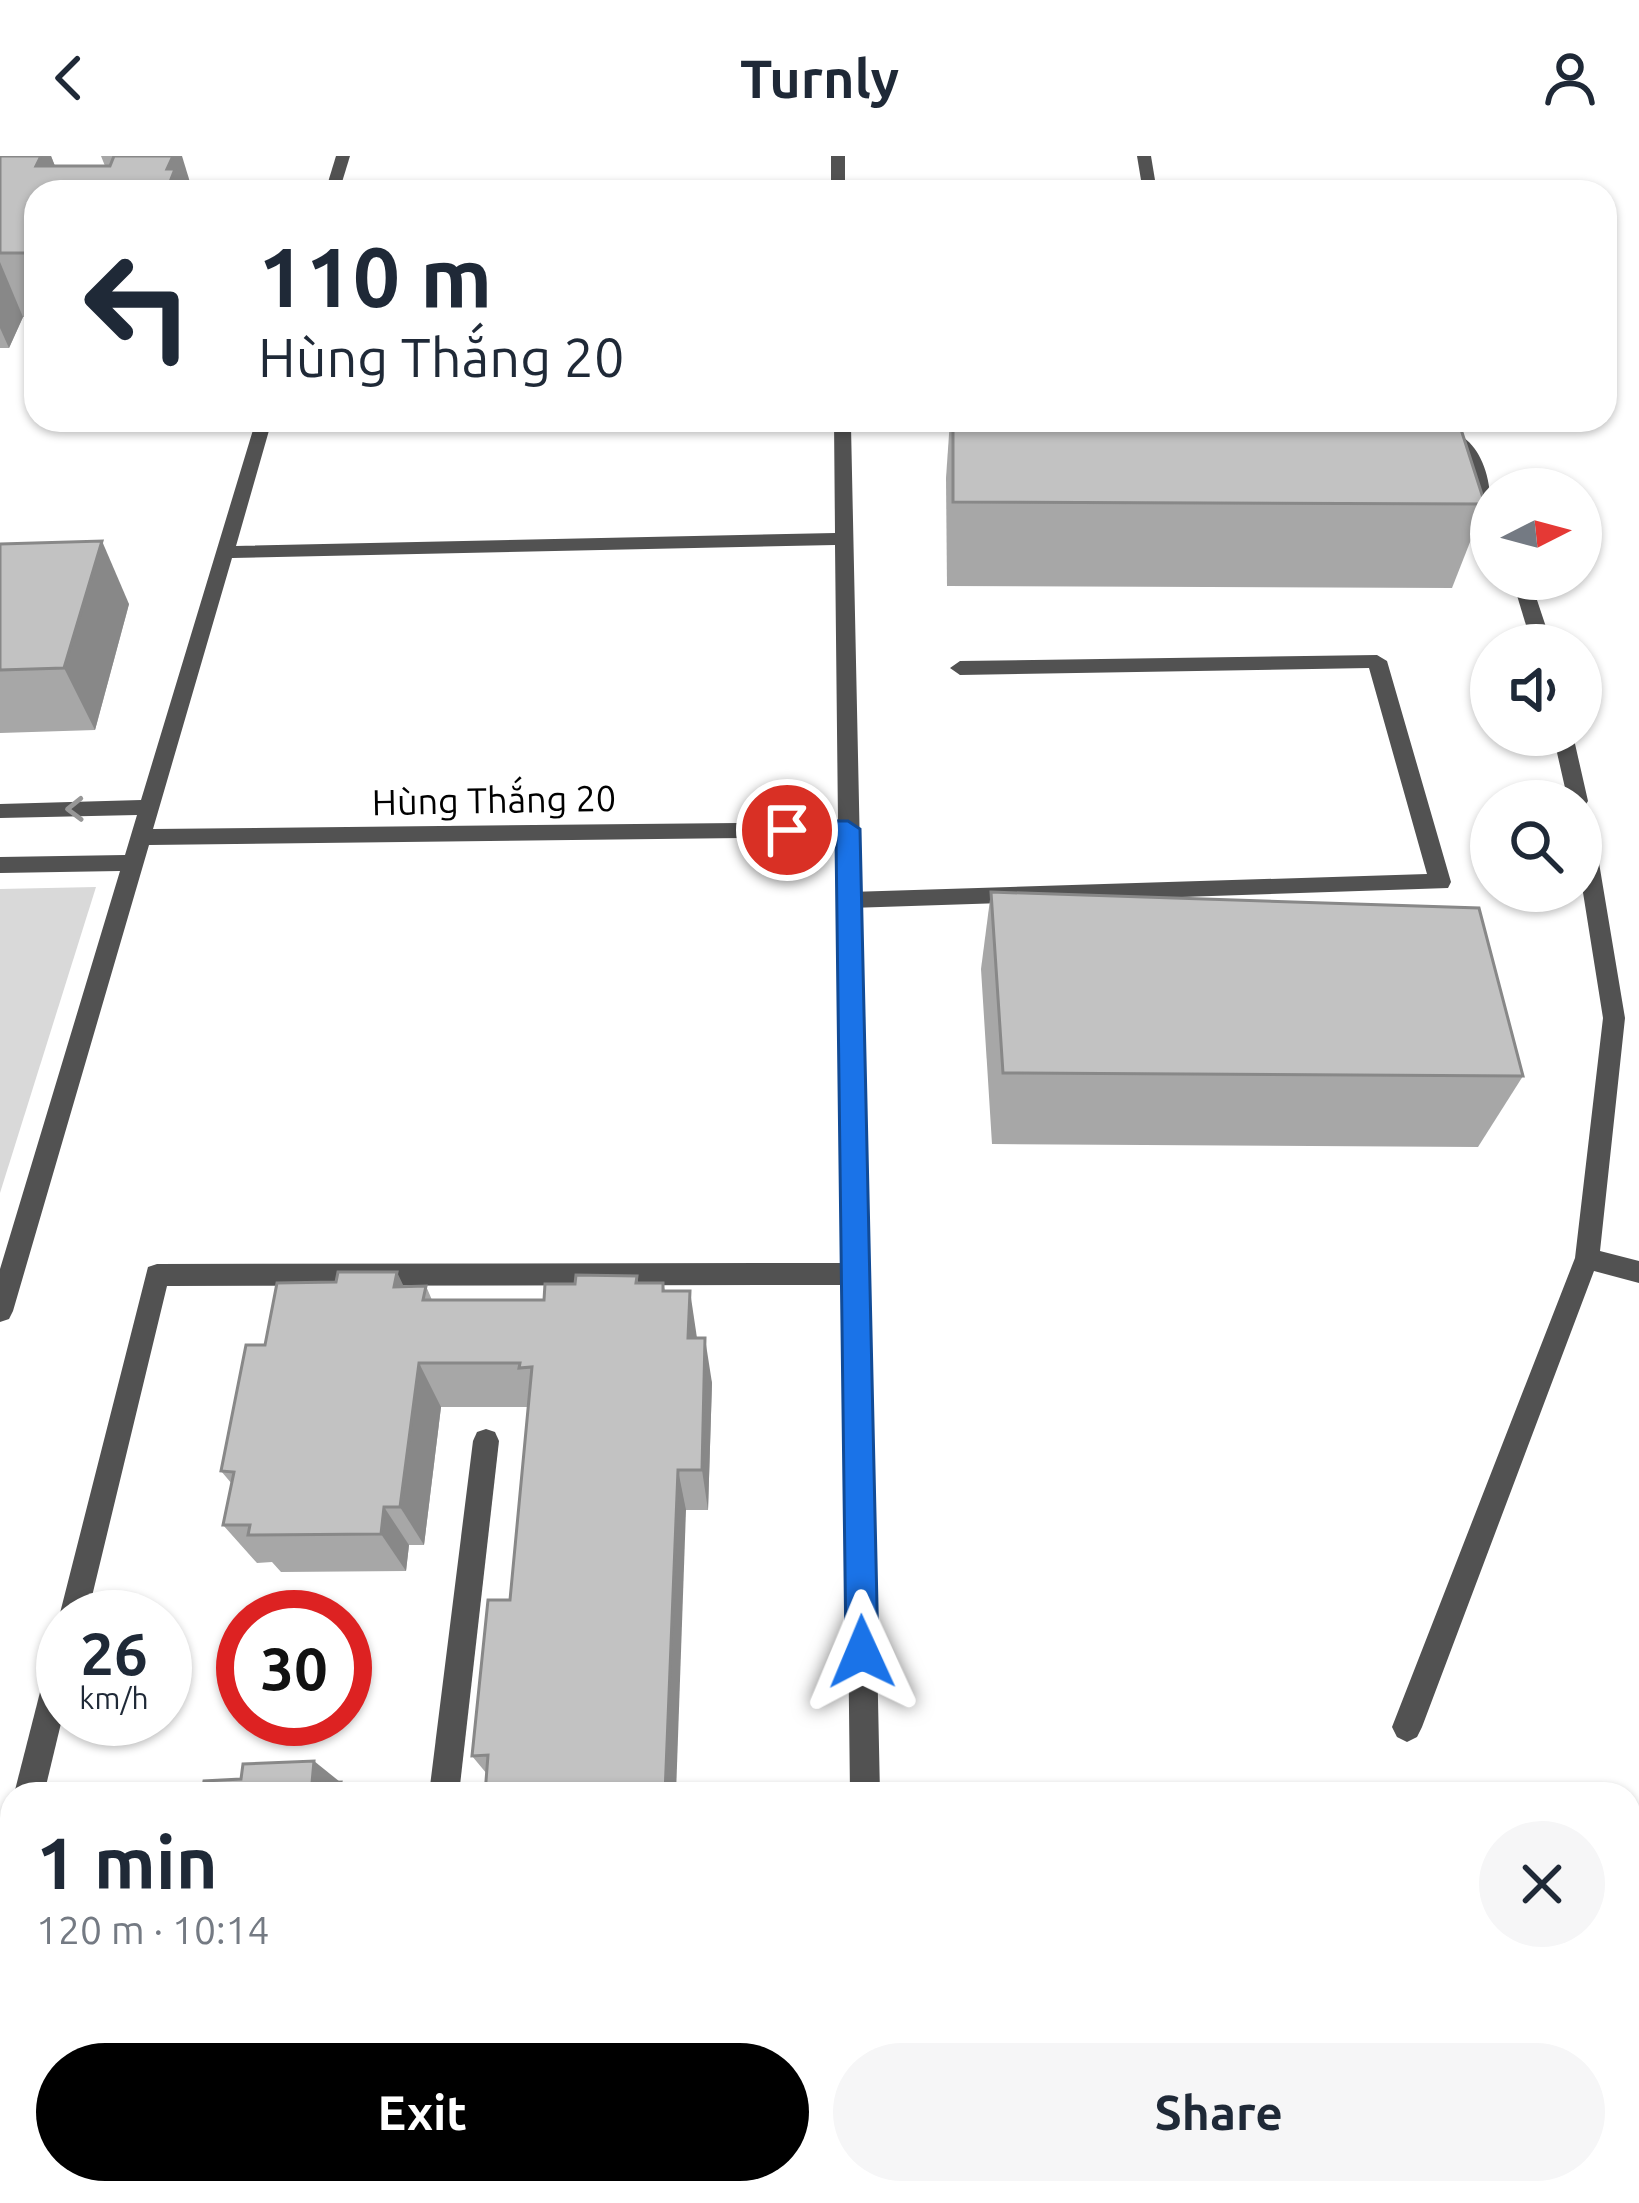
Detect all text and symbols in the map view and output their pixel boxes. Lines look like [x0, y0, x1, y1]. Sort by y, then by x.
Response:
icon: back [36, 45, 102, 111]
icon: person [1537, 45, 1603, 111]
text: Turnly [740, 48, 899, 108]
icon: left [60, 228, 216, 384]
text: 110 m [258, 229, 492, 323]
text: Hùng Thắng 20 [258, 327, 625, 387]
north arrow [1470, 468, 1602, 600]
map controls [1470, 468, 1602, 912]
button: sound [1470, 624, 1602, 756]
street label: Hùng Thắng 20 [371, 775, 617, 822]
pin [736, 779, 838, 881]
button: search [1470, 780, 1602, 912]
one-way arrow [65, 796, 84, 822]
icon: arrive [754, 797, 820, 863]
position arrow [799, 1589, 925, 1715]
speed limit sign: 30 [216, 1590, 372, 1746]
text: 26 [80, 1619, 148, 1686]
text: km/h [79, 1681, 149, 1715]
button: close [1479, 1821, 1605, 1947]
text: 1 min [36, 1822, 218, 1903]
text: 120 m · 10:14 [36, 1908, 270, 1951]
button: Exit [36, 2043, 809, 2181]
button: Share [833, 2043, 1605, 2181]

